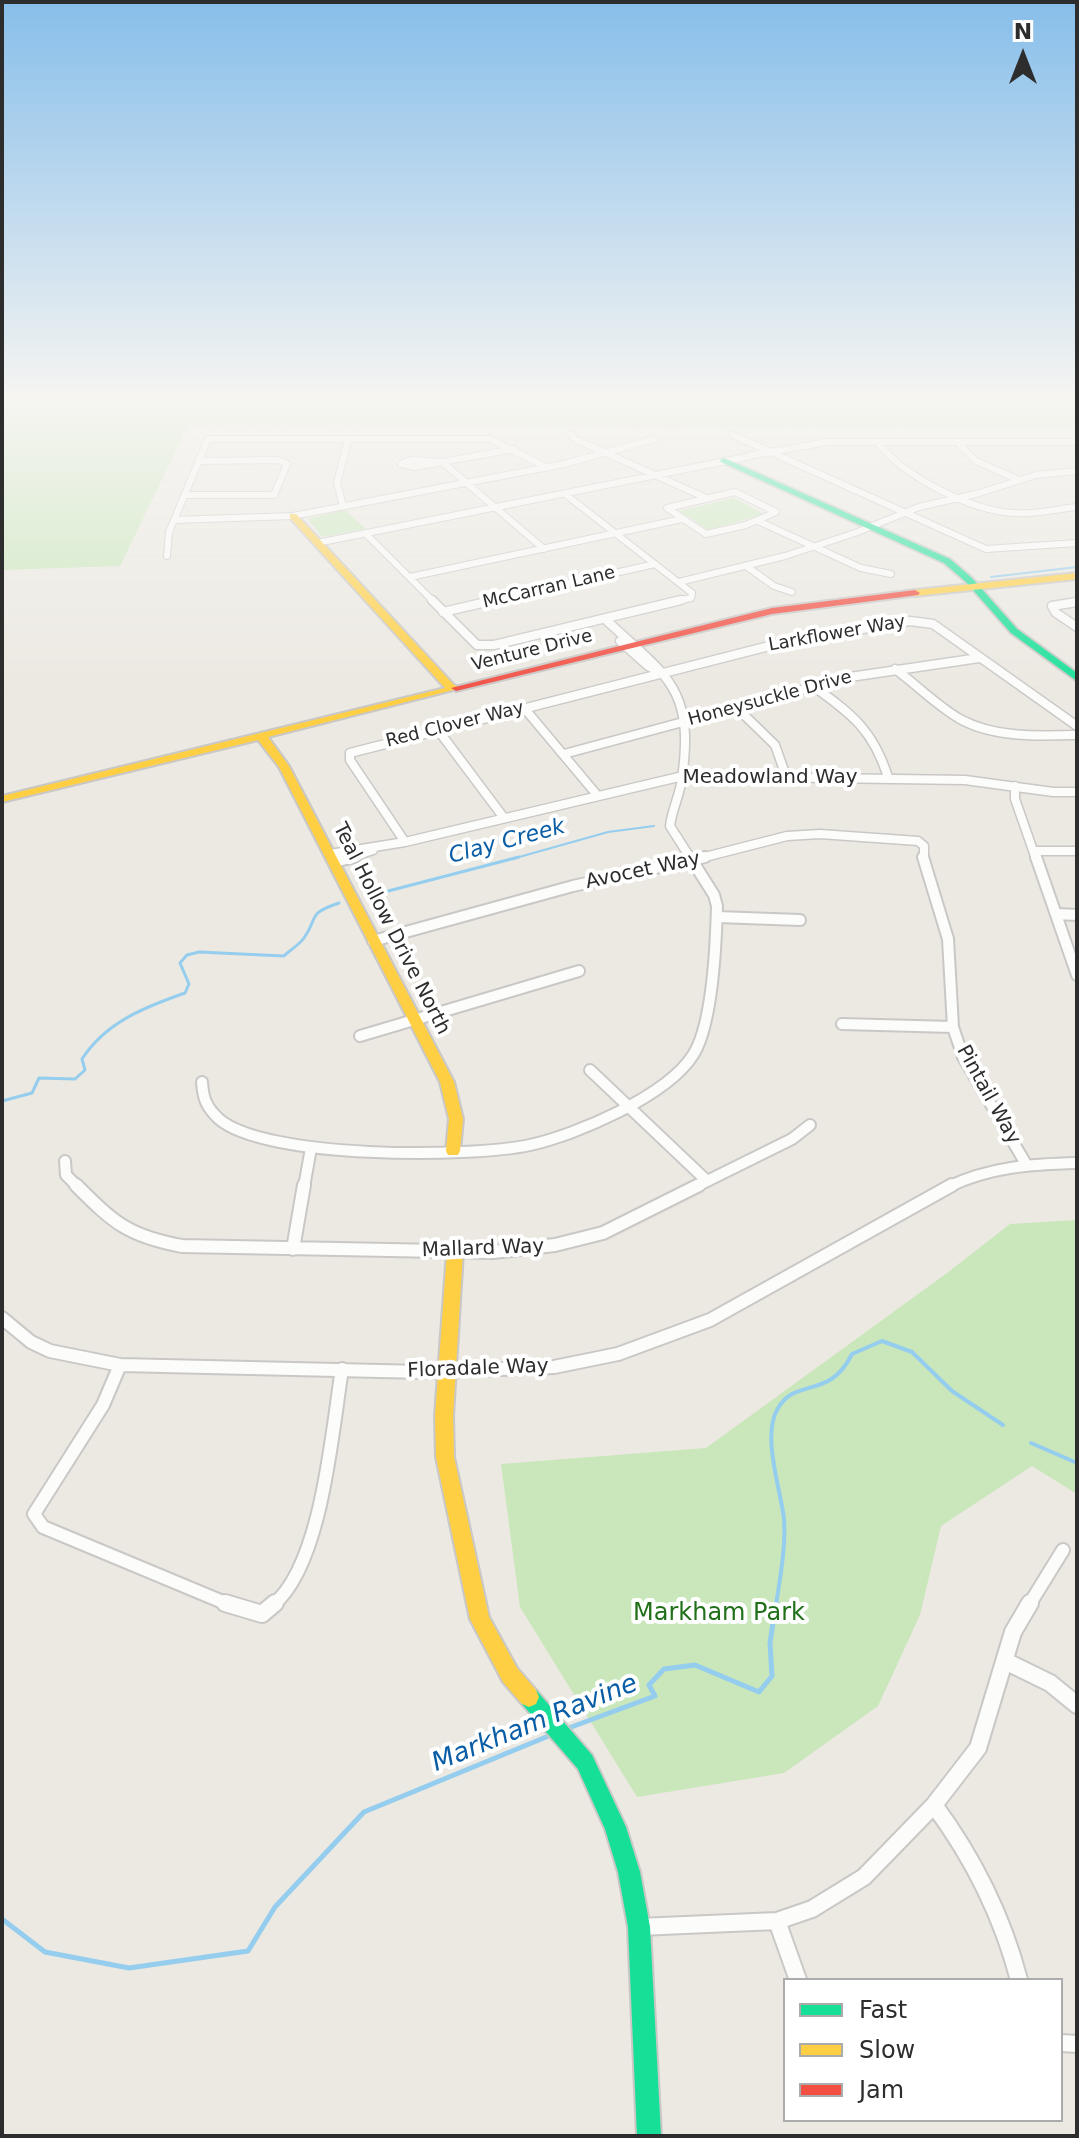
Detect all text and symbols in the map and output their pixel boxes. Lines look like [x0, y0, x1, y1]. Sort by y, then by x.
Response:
north arrow [983, 16, 1063, 96]
text: N [1014, 19, 1032, 44]
street label: McCarran Lane [481, 562, 617, 614]
street label: Larkflower Way [767, 611, 907, 657]
street label: Venture Drive [469, 626, 595, 676]
street label: Honeysuckle Drive [686, 667, 854, 731]
street label: Red Clover Way [384, 697, 526, 753]
street label: Meadowland Way [682, 766, 858, 790]
water label: Clay Creek [446, 814, 568, 870]
street label: Teal Hollow Drive North [327, 819, 455, 1039]
street label: Avocet Way [583, 847, 703, 895]
street label: Pintail Way [951, 1041, 1025, 1149]
street label: Mallard Way [421, 1235, 545, 1263]
street label: Floradale Way [407, 1355, 549, 1383]
park label: Markham Park [633, 1600, 805, 1628]
water label: Markham Ravine [428, 1668, 642, 1780]
legend [783, 1978, 1063, 2122]
text: Fast [859, 1996, 907, 2024]
text: Slow [859, 2036, 915, 2064]
text: Jam [859, 2076, 904, 2104]

